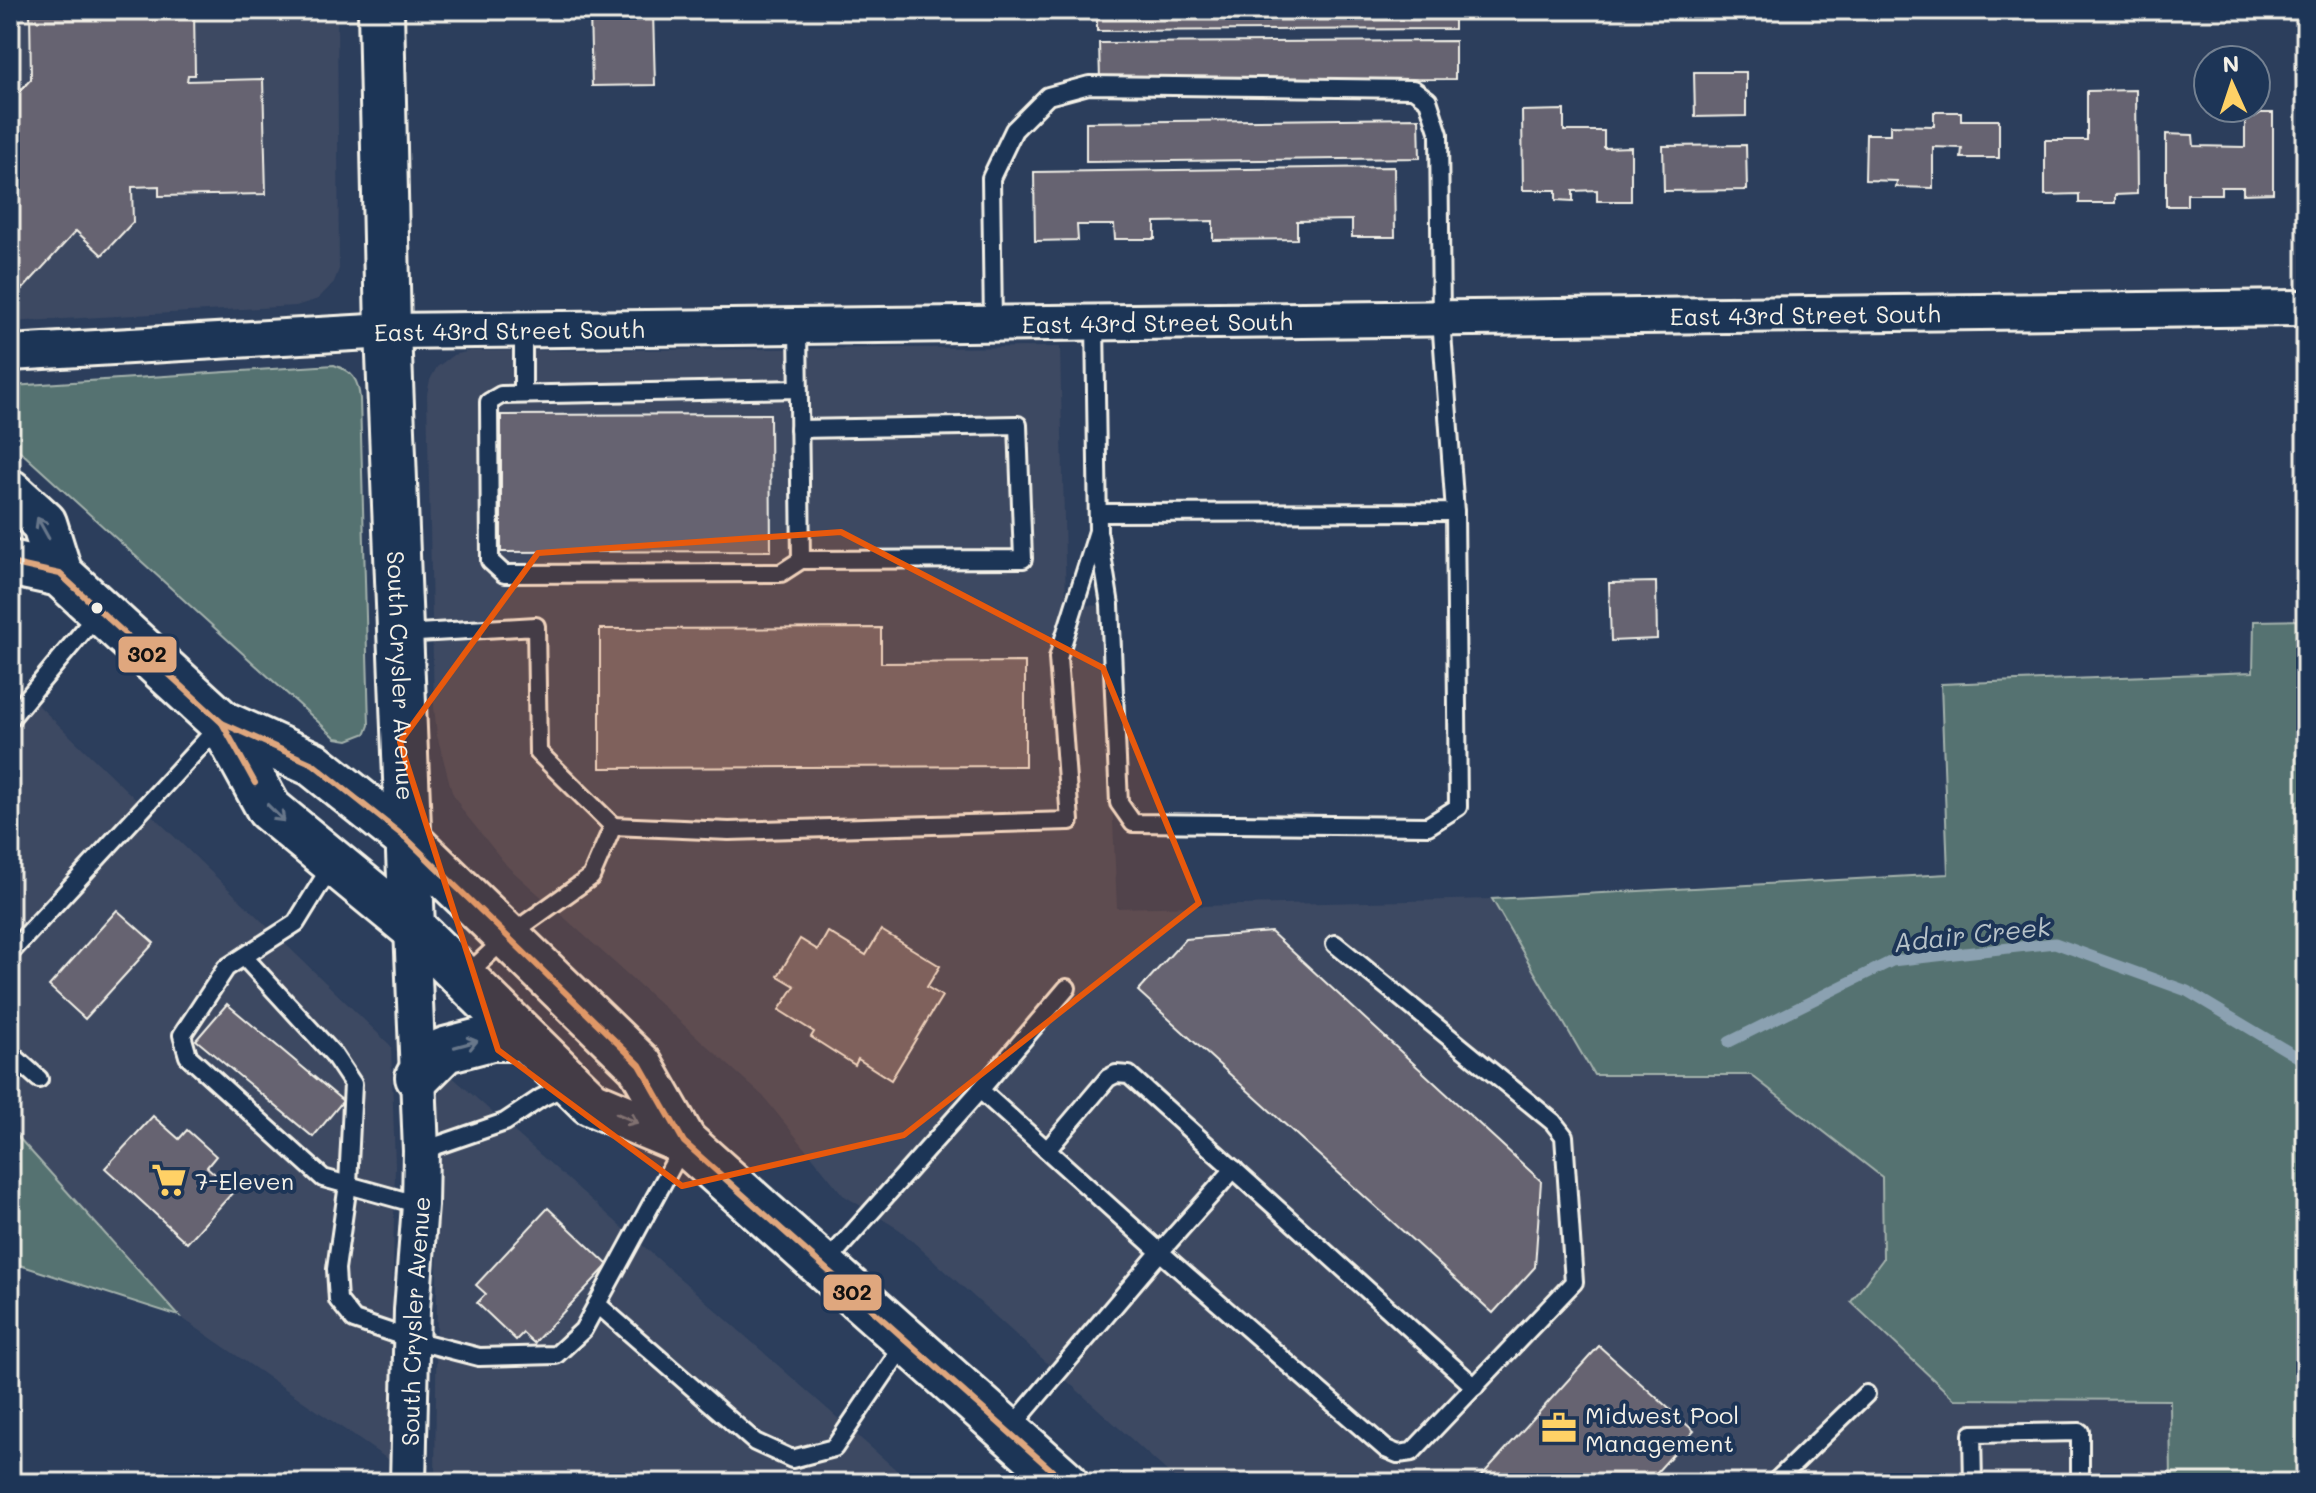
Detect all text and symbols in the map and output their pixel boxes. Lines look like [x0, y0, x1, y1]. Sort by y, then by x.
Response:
north arrow [2192, 44, 2272, 124]
text: N [2222, 49, 2240, 78]
street label: East 43rd Street South [1670, 297, 1941, 331]
street label: East 43rd Street South [1022, 305, 1293, 339]
street label: East 43rd Street South [373, 312, 645, 347]
one-way arrow [34, 516, 50, 540]
street label: South Crysler Avenue [381, 550, 422, 801]
unlabelled marker [89, 600, 105, 616]
line badge: 302 [117, 635, 178, 674]
text: 302 [127, 639, 167, 668]
one-way arrow [266, 804, 286, 823]
water label: Adair Creek [1892, 909, 2053, 959]
one-way arrow [452, 1036, 478, 1051]
one-way arrow [614, 1112, 639, 1127]
supermarket icon: 7-Eleven [150, 1161, 188, 1199]
place label: 7-Eleven [195, 1165, 294, 1196]
street label: South Crysler Avenue [393, 1196, 436, 1446]
line badge: 302 [822, 1273, 883, 1312]
text: 302 [832, 1277, 872, 1306]
place label: Midwest Pool Management [1585, 1399, 1739, 1458]
office icon: Midwest Pool Management [1540, 1409, 1578, 1447]

